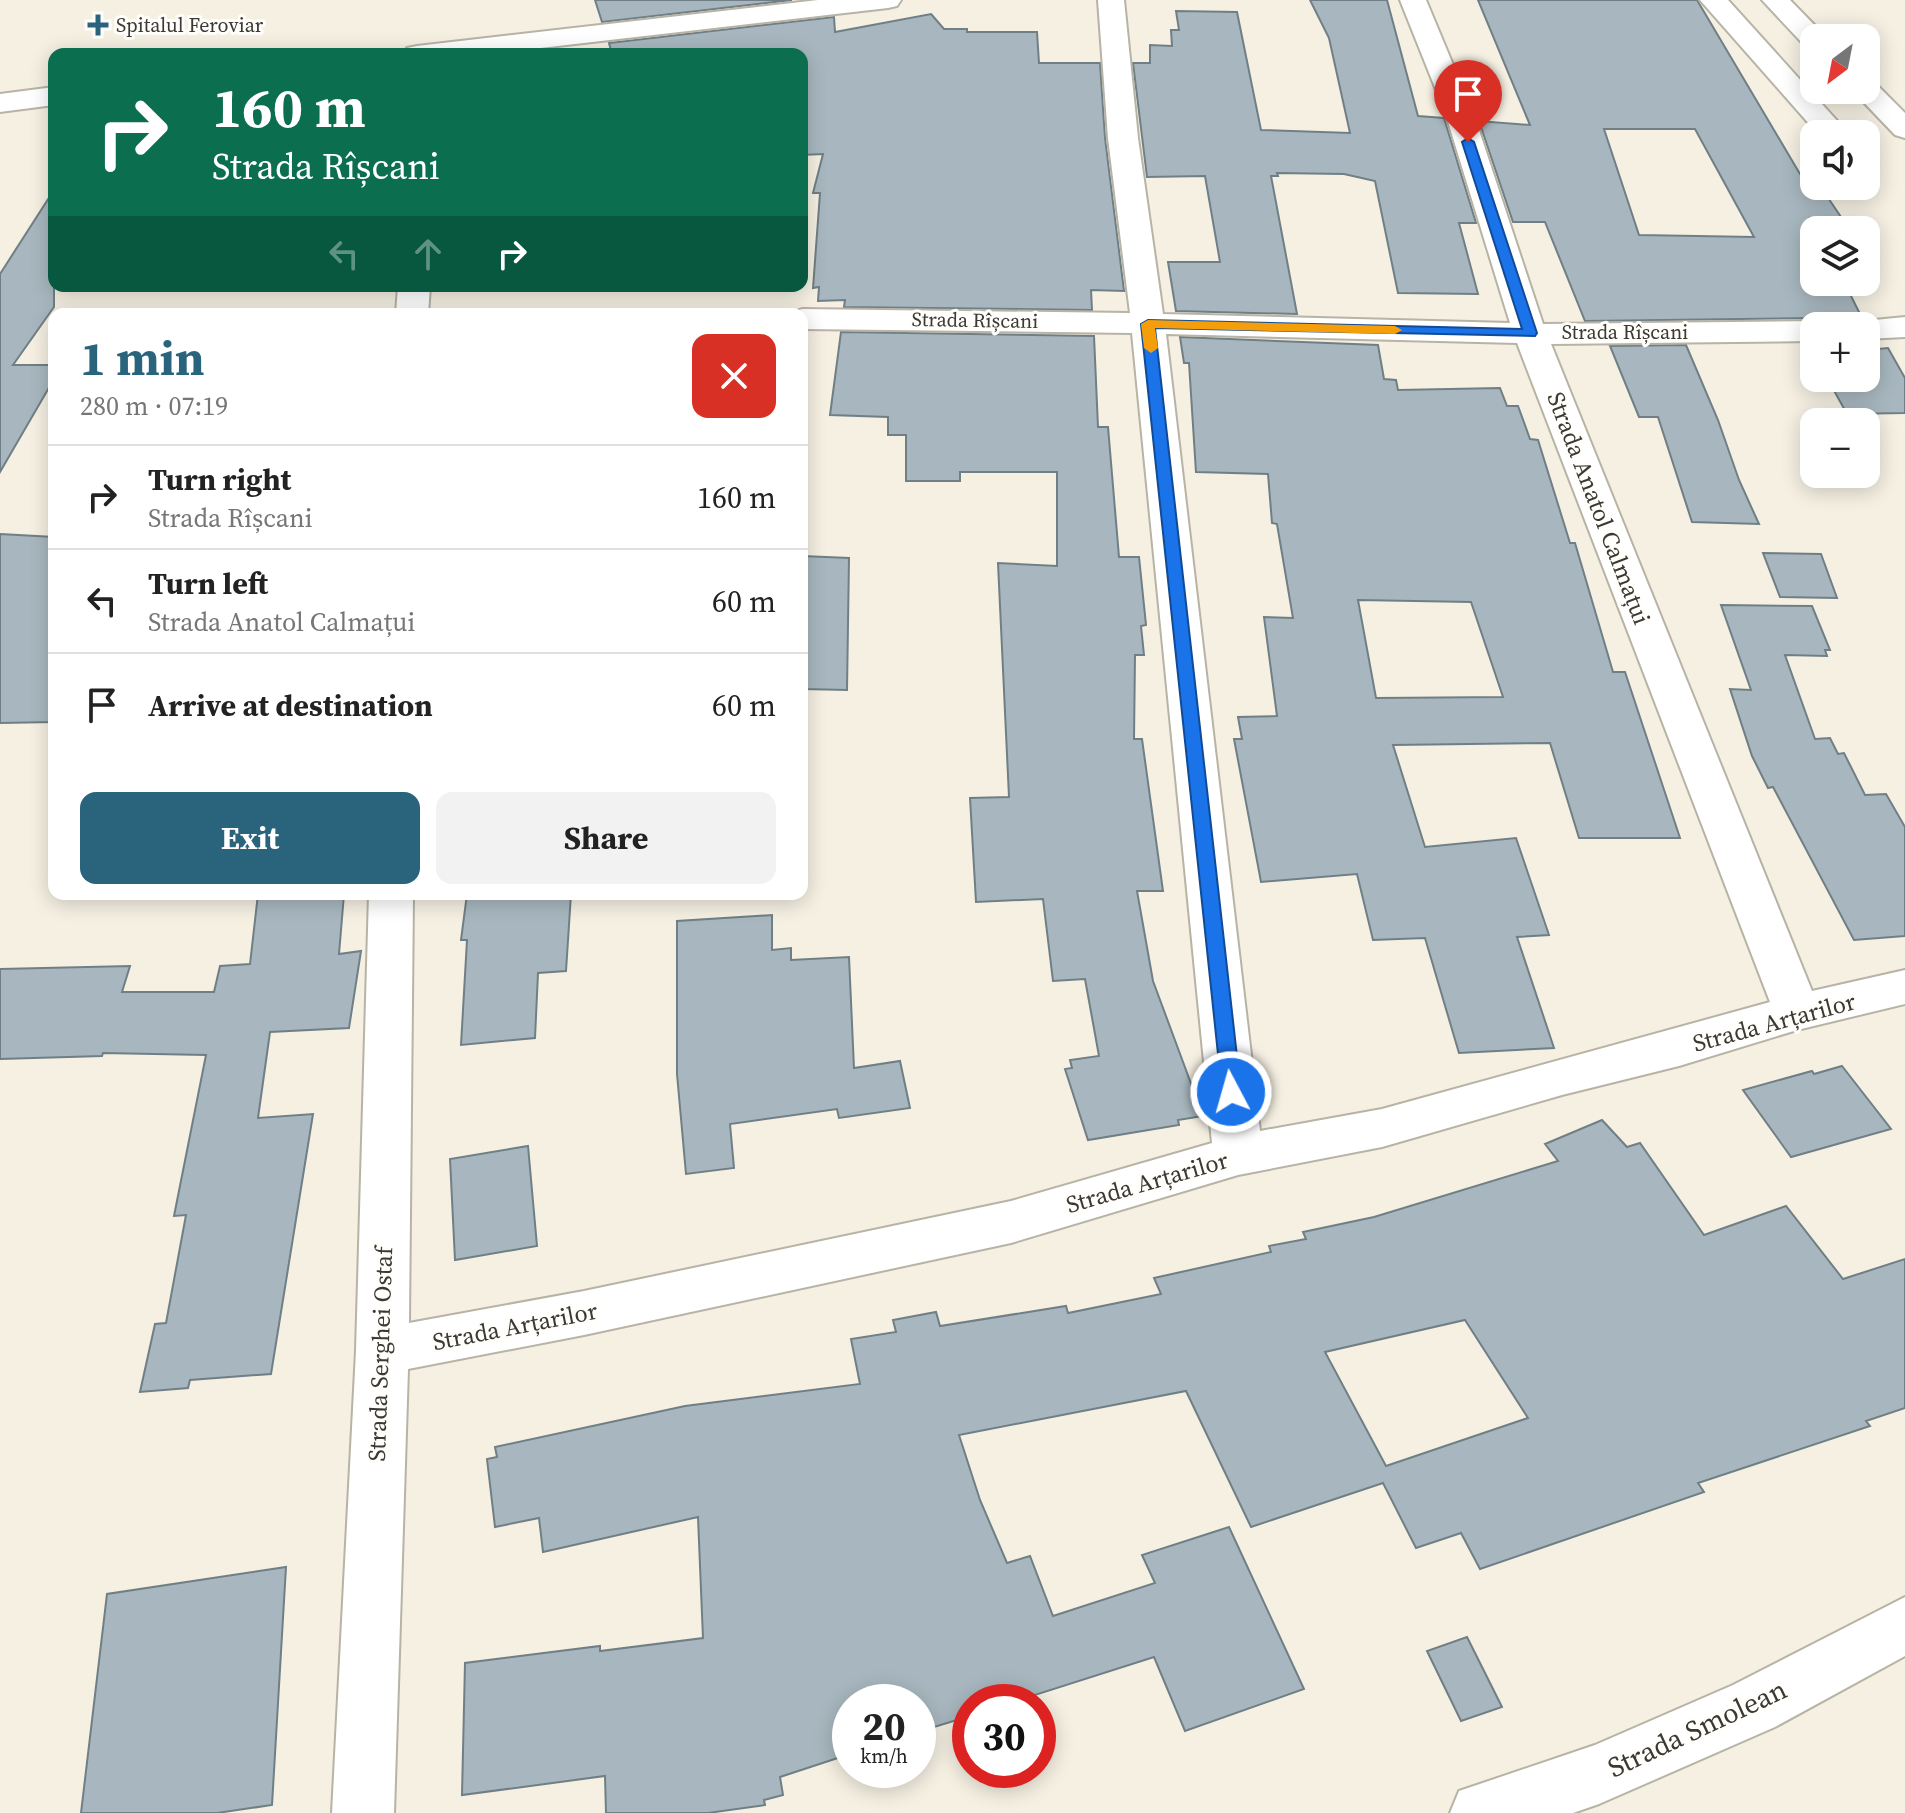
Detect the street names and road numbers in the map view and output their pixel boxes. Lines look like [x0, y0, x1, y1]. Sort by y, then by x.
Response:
street label: Strada Rîșcani [911, 305, 1039, 335]
street label: Strada Rîșcani [1562, 318, 1688, 346]
street label: Strada Anatol Calmațui [1539, 387, 1659, 629]
street label: Strada Arțarilor [1689, 984, 1859, 1060]
street label: Strada Arțarilor [1062, 1143, 1232, 1221]
street label: Strada Serghei Ostaf [360, 1243, 400, 1462]
street label: Strada Arțarilor [430, 1294, 600, 1358]
street label: Strada Smolean [1601, 1670, 1793, 1786]

